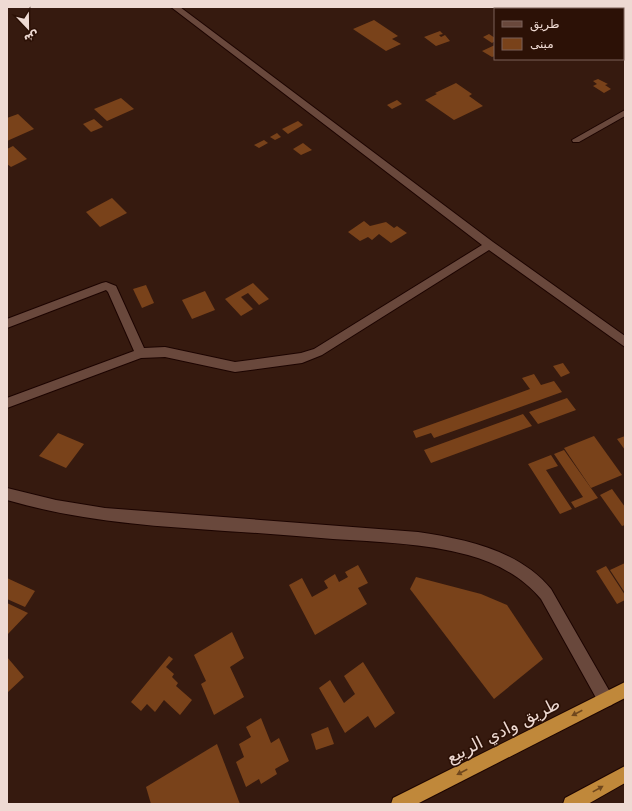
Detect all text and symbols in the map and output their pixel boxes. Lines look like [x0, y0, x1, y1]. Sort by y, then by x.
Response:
north arrow [8, 8, 48, 48]
legend [494, 8, 624, 60]
text: طريق [530, 17, 560, 32]
text: ش [22, 28, 41, 46]
text: مبنى [530, 37, 554, 51]
street label: طريق وادي الربيع [443, 693, 564, 768]
one-way arrow [572, 710, 583, 717]
one-way arrow [456, 769, 467, 775]
one-way arrow [592, 786, 604, 793]

